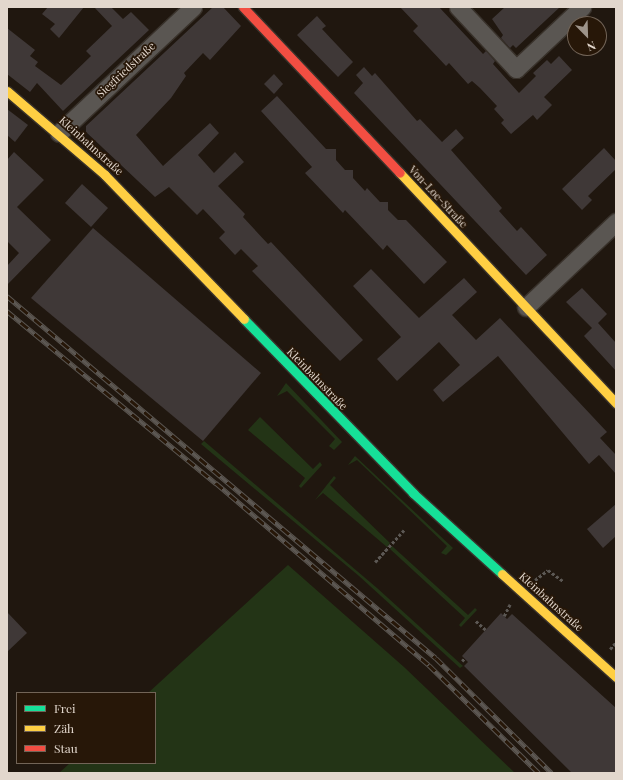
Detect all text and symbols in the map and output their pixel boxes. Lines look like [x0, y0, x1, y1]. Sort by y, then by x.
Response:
north arrow [567, 16, 607, 56]
text: N [585, 38, 598, 55]
street label: Siegfriedstraße [94, 39, 158, 101]
street label: Kleinbahnstraße [56, 114, 126, 178]
street label: Von-Loe-Straße [406, 163, 470, 231]
street label: Kleinbahnstraße [284, 345, 350, 413]
street label: Kleinbahnstraße [516, 570, 586, 634]
legend [16, 692, 156, 764]
text: Frei [54, 700, 76, 716]
text: Zäh [54, 720, 74, 736]
text: Stau [54, 740, 78, 756]

